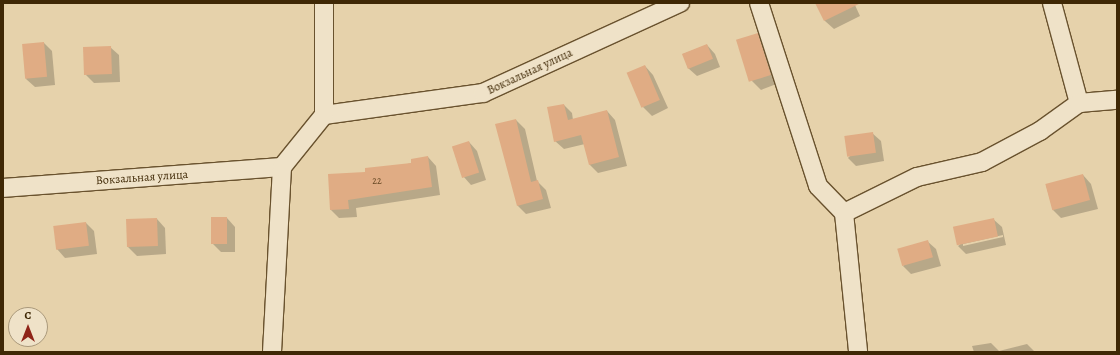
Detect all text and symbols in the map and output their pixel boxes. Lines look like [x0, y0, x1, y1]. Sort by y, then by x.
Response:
street label: Вокзальная улица [485, 46, 575, 98]
street label: Вокзальная улица [95, 168, 189, 188]
house number: 22 [372, 175, 382, 187]
north arrow [8, 307, 48, 347]
text: С [25, 308, 31, 323]

